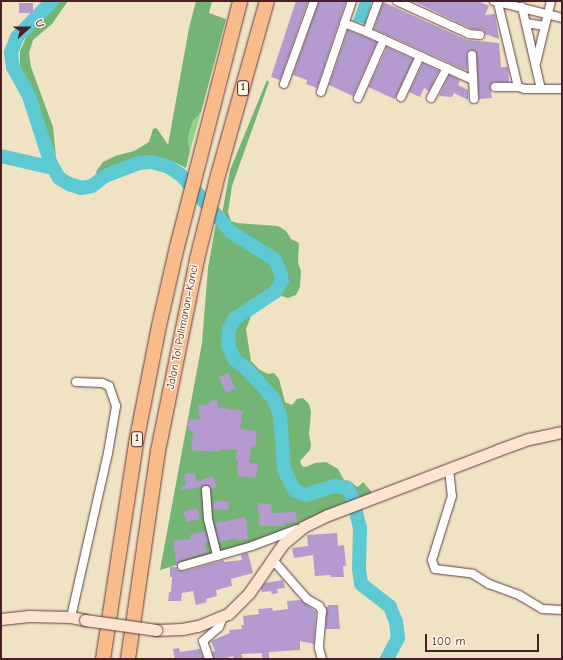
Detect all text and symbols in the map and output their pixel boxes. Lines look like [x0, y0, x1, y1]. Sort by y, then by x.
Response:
north arrow [8, 8, 48, 48]
text: U [32, 18, 47, 29]
road number: 1 [237, 80, 249, 96]
street label: Jalan Tol Palimanan–Kanci [164, 264, 202, 390]
road number: 1 [131, 431, 143, 447]
scale bar [427, 626, 541, 652]
text: 100 m [432, 634, 465, 648]

